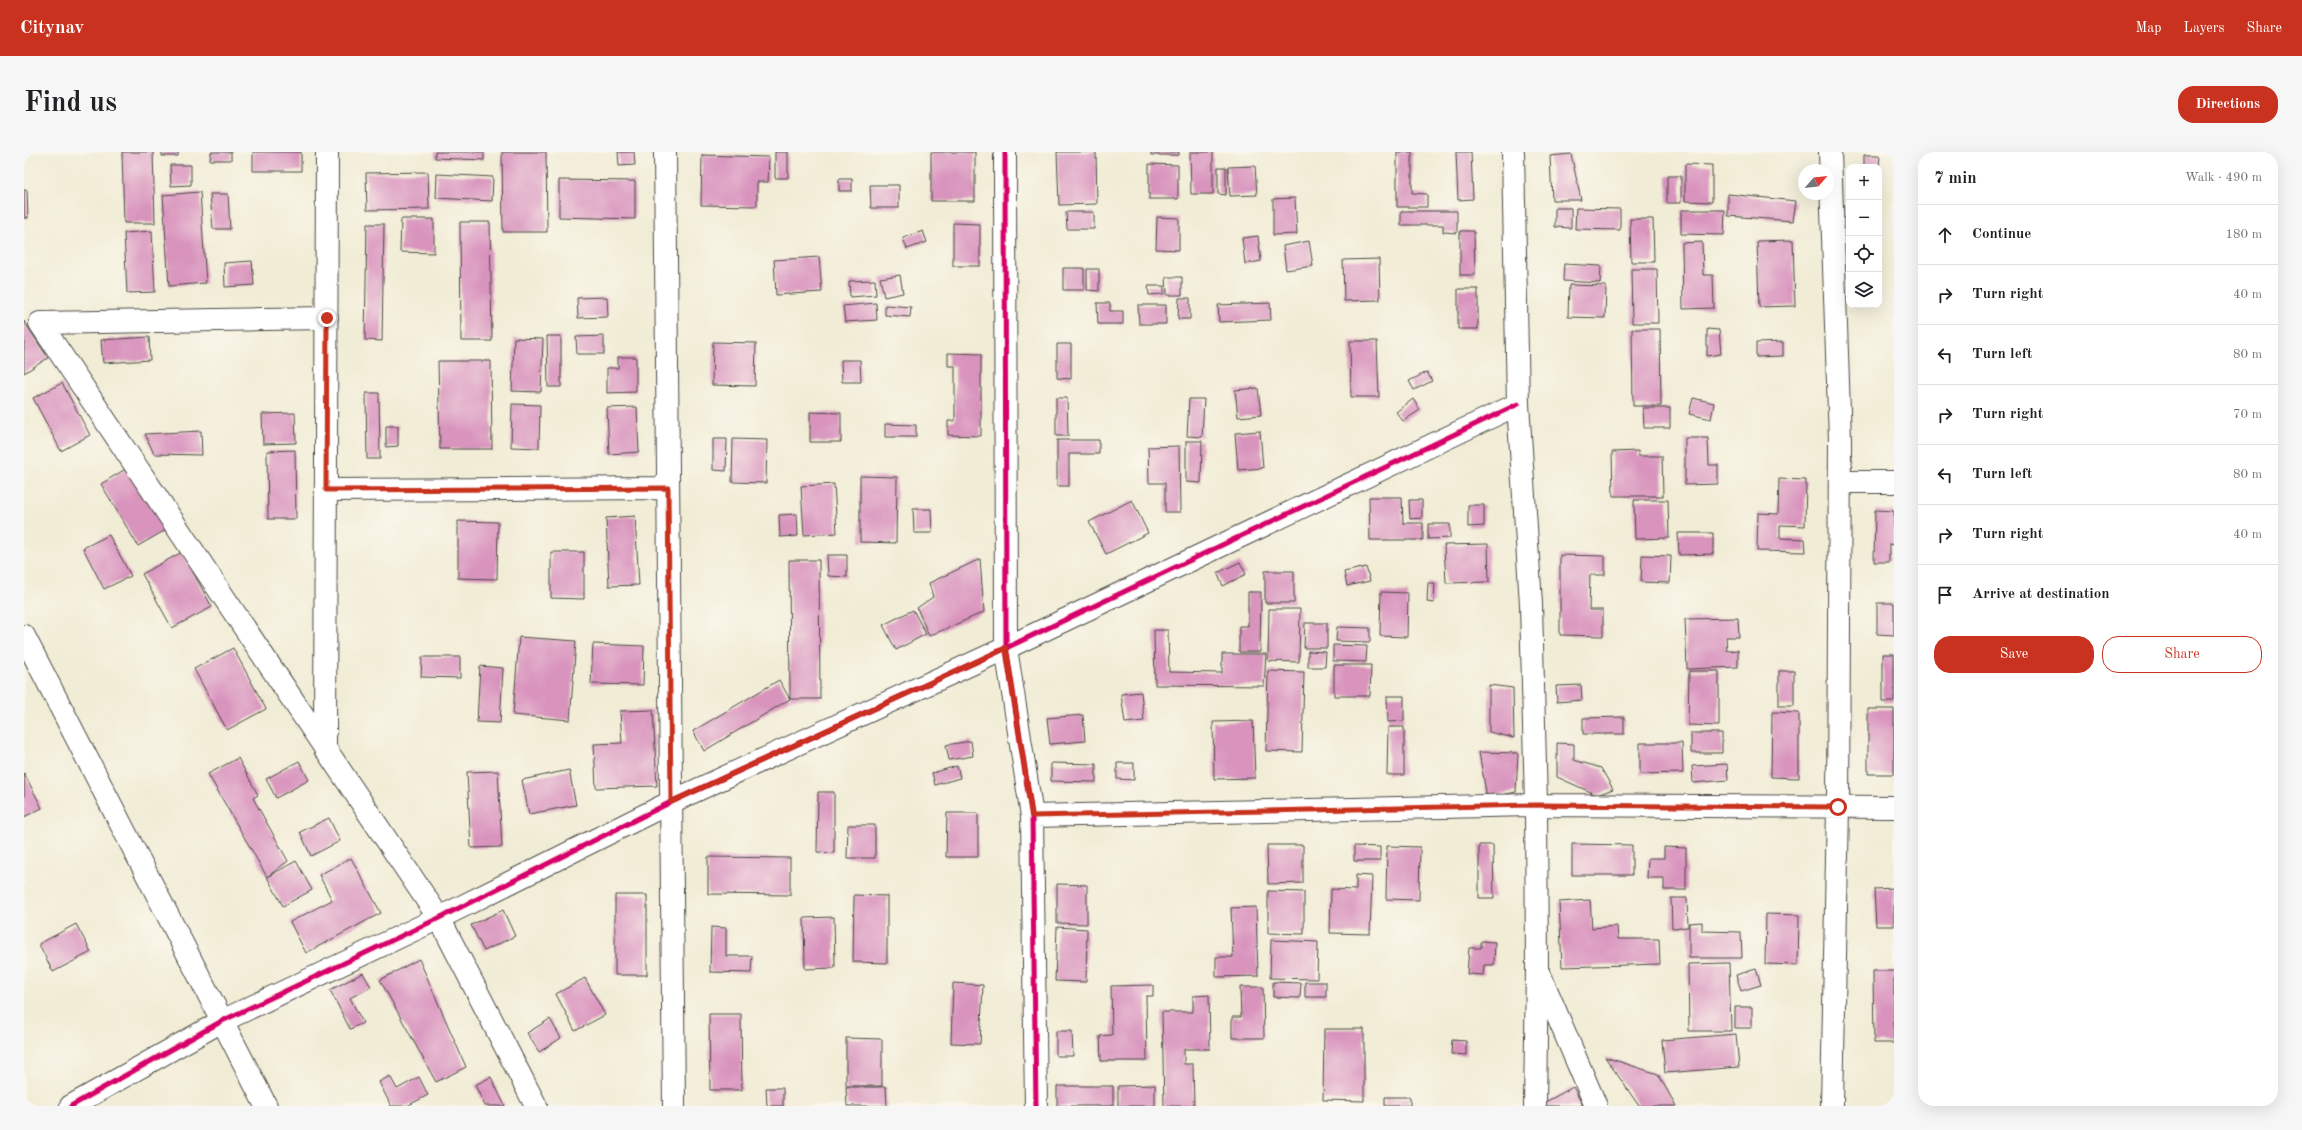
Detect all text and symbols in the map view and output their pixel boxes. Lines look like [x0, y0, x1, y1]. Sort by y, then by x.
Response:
text: Citynav [20, 19, 84, 38]
text: Map [2136, 21, 2162, 35]
text: Layers [2184, 21, 2225, 35]
text: Share [2247, 21, 2282, 35]
button: Directions [2178, 86, 2278, 123]
text: Find us [24, 90, 117, 118]
north arrow [1798, 164, 1834, 200]
map controls [1846, 164, 1882, 308]
button: + [1846, 164, 1882, 200]
text: 7 min [1934, 170, 1977, 187]
text: Walk · 490 m [2185, 171, 2262, 184]
button: − [1846, 200, 1882, 236]
icon: ahead [1934, 224, 1956, 246]
text: Continue [1972, 227, 2031, 242]
text: 180 m [2225, 228, 2262, 241]
button: locate [1846, 236, 1882, 272]
button: layers [1846, 272, 1882, 308]
icon: right [1934, 284, 1956, 306]
text: Turn right [1972, 287, 2043, 302]
text: 40 m [2233, 288, 2262, 301]
route end [318, 309, 336, 327]
icon: left [1934, 344, 1956, 366]
text: Turn left [1972, 347, 2032, 362]
text: 80 m [2233, 348, 2262, 361]
icon: right [1934, 404, 1956, 426]
text: Turn right [1972, 407, 2043, 422]
text: 70 m [2233, 408, 2262, 421]
icon: left [1934, 464, 1956, 486]
text: Turn left [1972, 467, 2032, 482]
text: 80 m [2233, 468, 2262, 481]
icon: right [1934, 524, 1956, 546]
text: Turn right [1972, 527, 2043, 542]
text: 40 m [2233, 528, 2262, 541]
icon: arrive [1934, 584, 1956, 606]
text: Arrive at destination [1972, 587, 2110, 602]
button: Save [1934, 636, 2094, 673]
button: Share [2102, 636, 2262, 673]
route start [1829, 798, 1847, 816]

